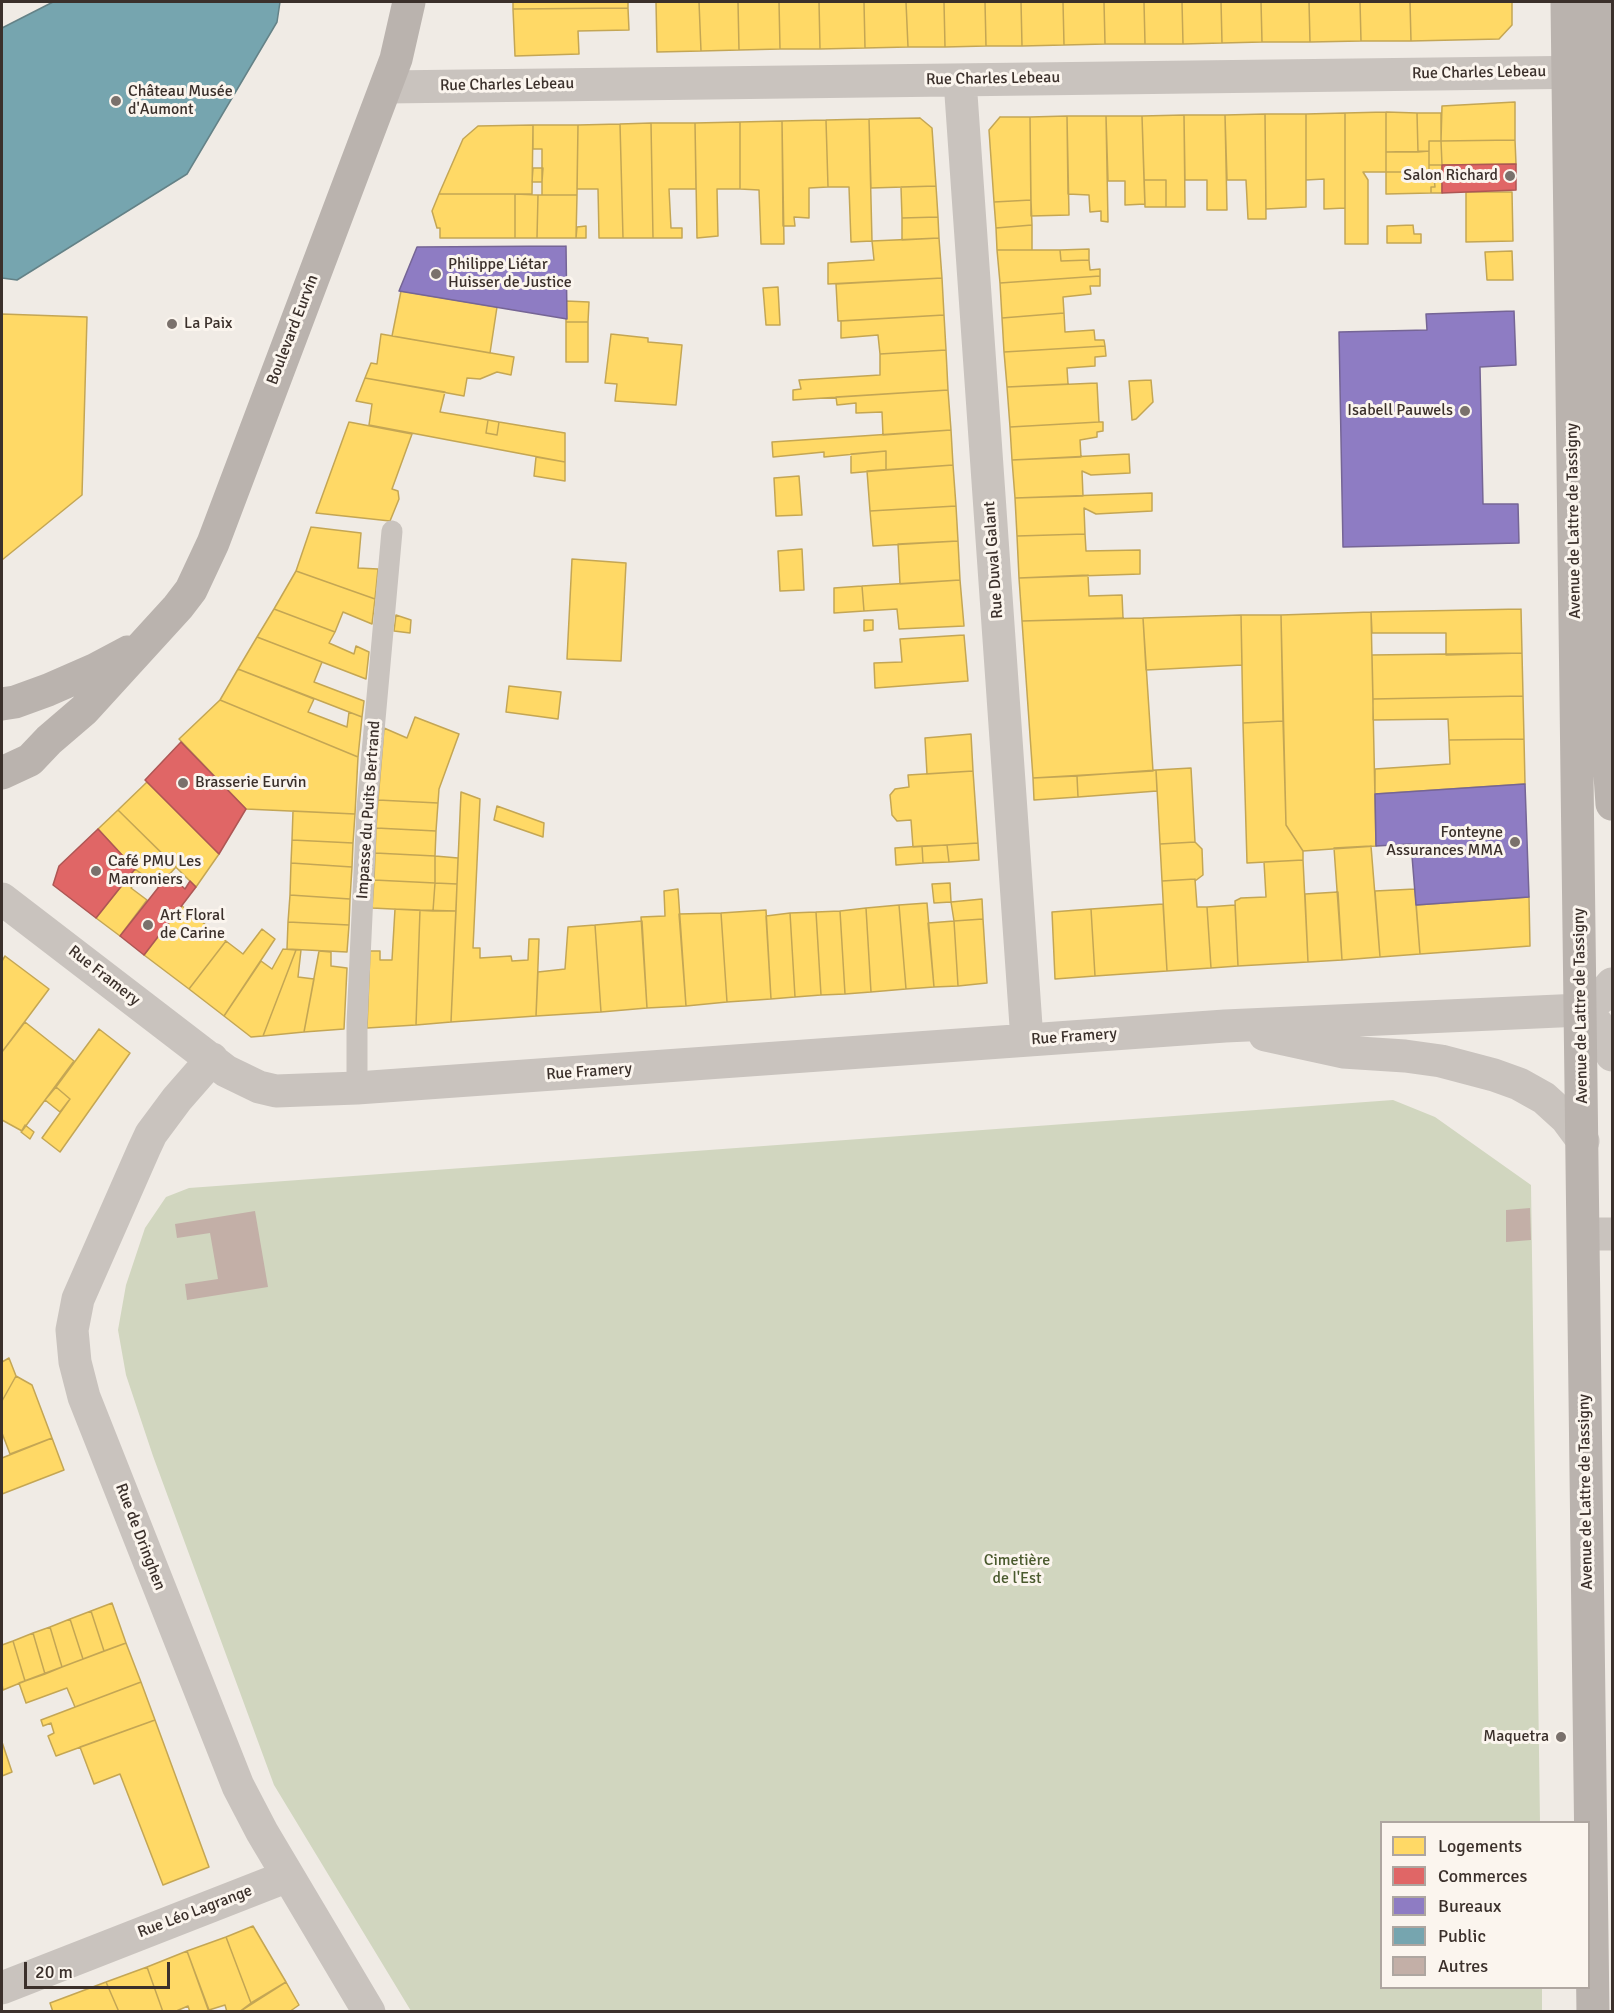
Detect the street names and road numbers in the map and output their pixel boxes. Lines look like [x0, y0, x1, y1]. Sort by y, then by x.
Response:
street label: Rue Charles Lebeau [1412, 62, 1546, 84]
street label: Rue Charles Lebeau [926, 68, 1060, 90]
street label: Rue Charles Lebeau [440, 74, 574, 96]
street label: Boulevard Eurvin [263, 272, 323, 388]
street label: Avenue de Lattre de Tassigny [1563, 423, 1585, 619]
street label: Rue Duval Galant [980, 501, 1008, 619]
street label: Impasse du Puits Bertrand [353, 720, 385, 900]
street label: Avenue de Lattre de Tassigny [1570, 908, 1592, 1104]
street label: Rue Framery [64, 942, 144, 1010]
street label: Rue Framery [1030, 1024, 1118, 1050]
street label: Rue Framery [545, 1059, 633, 1085]
street label: Avenue de Lattre de Tassigny [1575, 1394, 1597, 1590]
street label: Rue de Dringhen [111, 1481, 169, 1593]
street label: Rue Léo Lagrange [135, 1881, 255, 1943]

